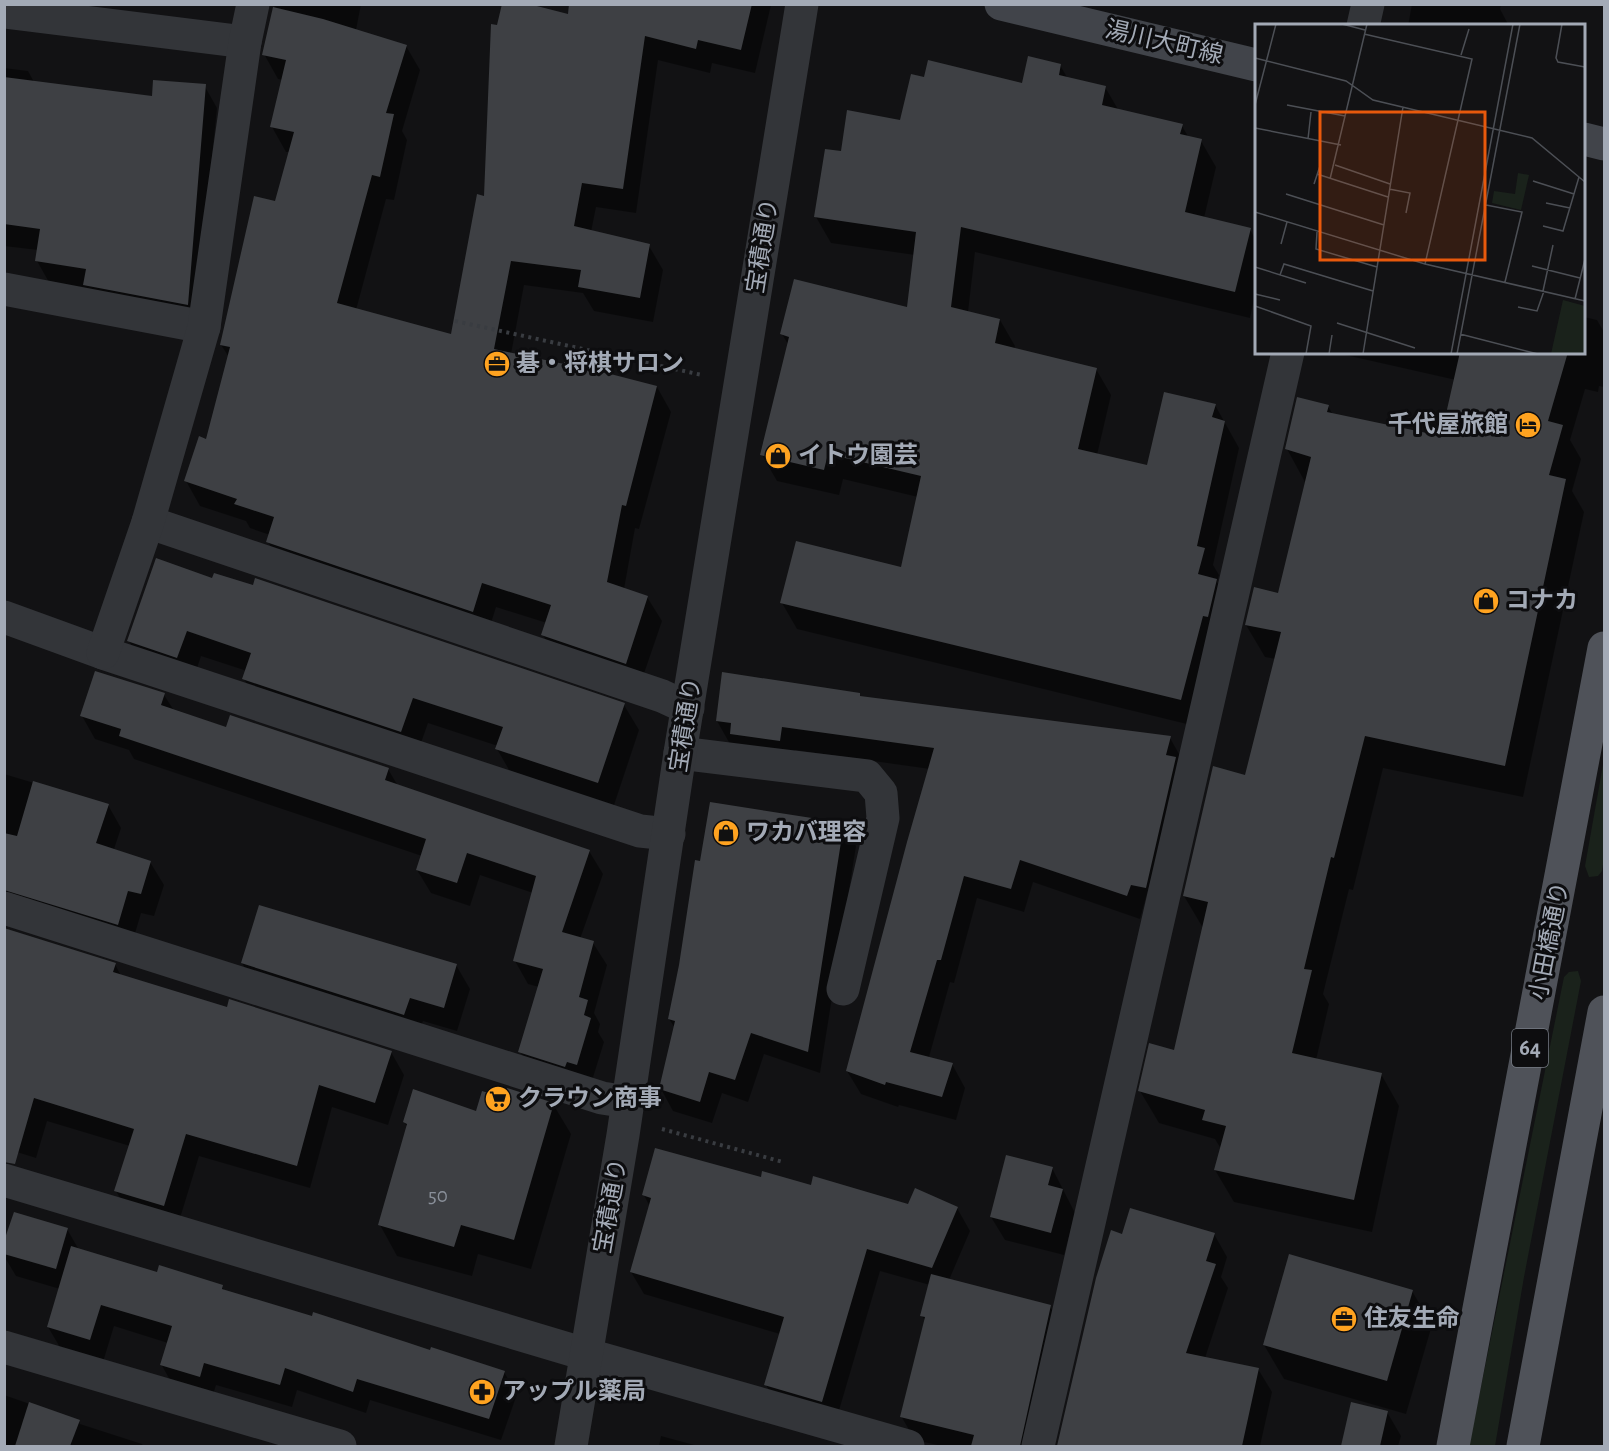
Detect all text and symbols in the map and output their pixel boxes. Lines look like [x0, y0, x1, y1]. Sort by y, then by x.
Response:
street label: 湯川大町線 [1103, 16, 1226, 68]
inset map [1255, 24, 1585, 354]
street label: 宝積通り [742, 196, 782, 295]
office icon: 碁・将棋サロン [482, 349, 512, 379]
place label: 碁・将棋サロン [516, 350, 684, 376]
hotel icon: 千代屋旅館 [1513, 410, 1543, 440]
place label: 千代屋旅館 [1388, 411, 1508, 437]
shop icon: イトウ園芸 [763, 441, 793, 471]
place label: イトウ園芸 [798, 442, 918, 468]
shop icon: コナカ [1471, 586, 1501, 616]
place label: コナカ [1506, 588, 1578, 613]
street label: 宝積通り [665, 675, 705, 774]
shop icon: ワカバ理容 [711, 818, 741, 848]
place label: ワカバ理容 [746, 819, 866, 845]
street label: 小田橋通り [1525, 879, 1573, 1002]
road number: 64 [1512, 1029, 1548, 1067]
supermarket icon: クラウン商事 [483, 1084, 513, 1114]
place label: クラウン商事 [518, 1085, 662, 1111]
street label: 宝積通り [589, 1156, 631, 1255]
house number: 50 [428, 1185, 448, 1206]
office icon: 住友生命 [1329, 1304, 1359, 1334]
place label: 住友生命 [1364, 1305, 1460, 1331]
pharmacy icon: アップル薬局 [467, 1377, 497, 1407]
place label: アップル薬局 [502, 1378, 646, 1404]

